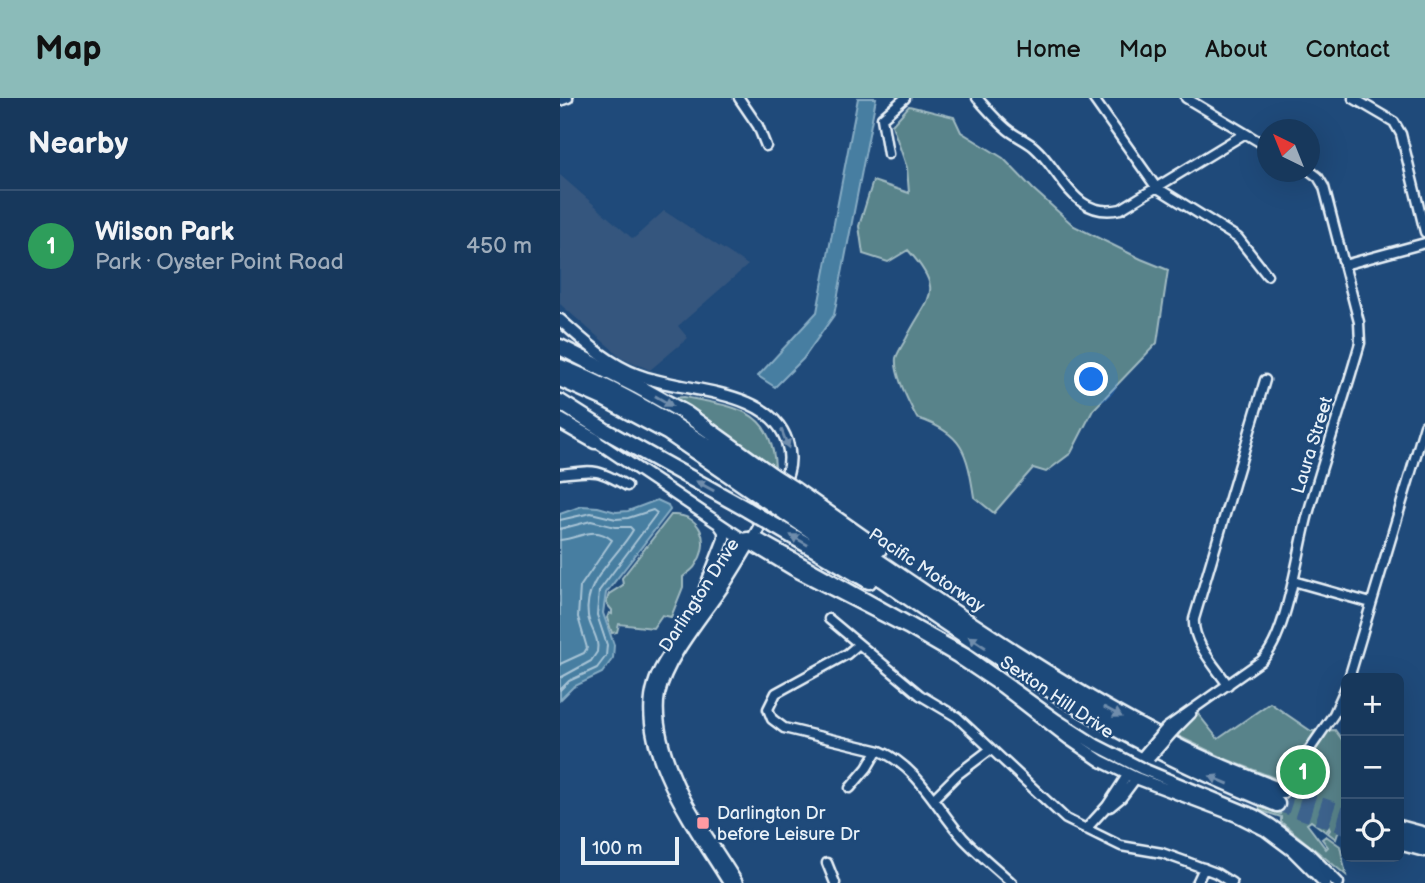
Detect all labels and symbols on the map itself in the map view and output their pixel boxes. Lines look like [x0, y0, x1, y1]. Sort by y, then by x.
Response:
north arrow [1257, 119, 1320, 182]
your location [1074, 362, 1108, 396]
street label: Laura Street [1288, 394, 1337, 496]
one-way arrow [654, 395, 674, 407]
one-way arrow [780, 428, 791, 449]
one-way arrow [695, 480, 714, 492]
street label: Pacific Motorway [865, 524, 989, 617]
street label: Darlington Drive [655, 534, 744, 656]
one-way arrow [789, 534, 809, 546]
one-way arrow [968, 636, 987, 649]
street label: Sexton Hill Drive [996, 652, 1118, 743]
one-way arrow [1104, 706, 1123, 718]
pin: 1 [1280, 746, 1326, 798]
one-way arrow [1208, 774, 1229, 785]
place label: Darlington Dr before Leisure Dr [717, 803, 860, 845]
marker: Darlington Dr before Leisure Dr [695, 815, 711, 831]
scale bar [581, 834, 679, 866]

